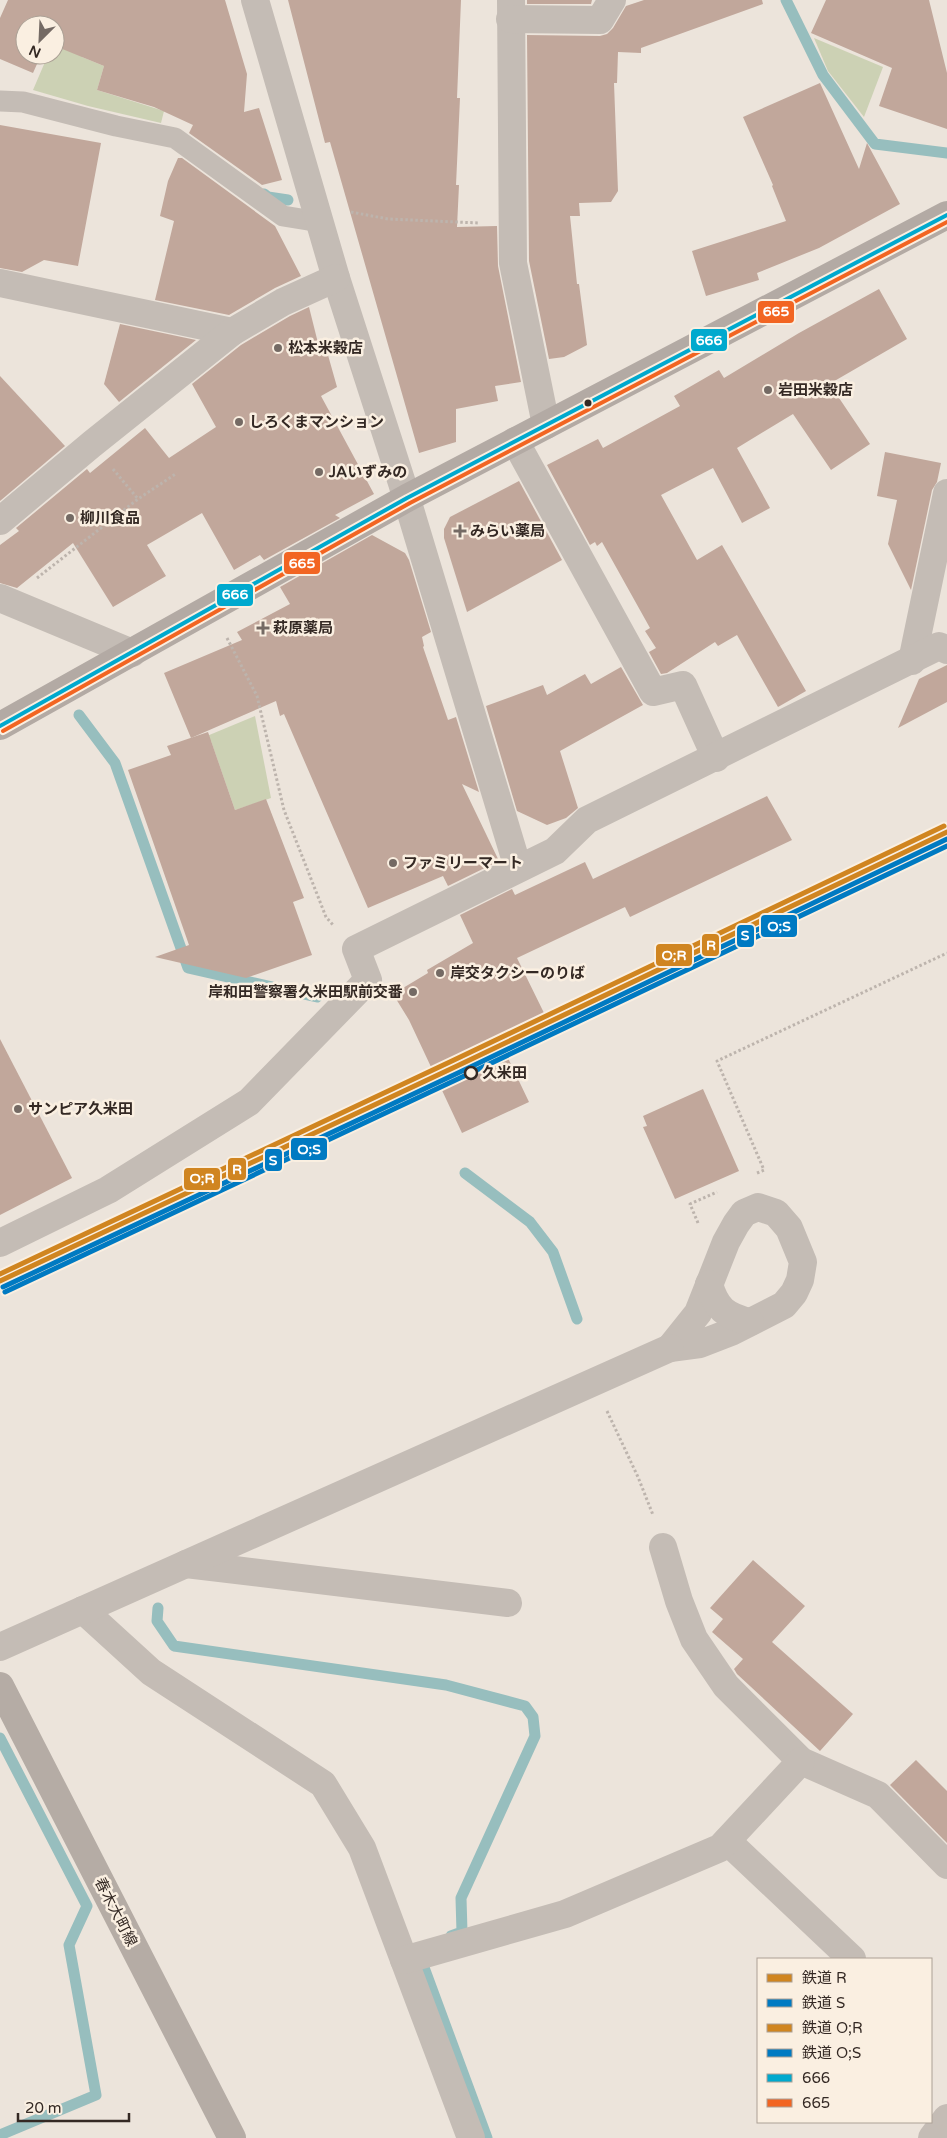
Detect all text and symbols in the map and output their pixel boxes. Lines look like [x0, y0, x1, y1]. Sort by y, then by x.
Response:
north arrow [15, 15, 65, 65]
text: N [26, 41, 44, 61]
line badge: 665 [757, 300, 795, 324]
text: 665 [763, 303, 789, 320]
line badge: 666 [690, 328, 728, 352]
text: 666 [696, 332, 722, 349]
place label: 松本米穀店 [288, 339, 363, 357]
marker: 松本米穀店 [272, 342, 284, 354]
place label: 岩田米穀店 [778, 381, 853, 399]
marker: 岩田米穀店 [762, 384, 774, 396]
unlabelled marker [583, 398, 593, 408]
place label: しろくまマンション [249, 413, 384, 431]
marker: しろくまマンション [233, 416, 245, 428]
place label: JAいずみの [328, 463, 407, 481]
marker: JAいずみの [313, 466, 325, 478]
place label: 柳川食品 [80, 509, 140, 527]
marker: 柳川食品 [64, 512, 76, 524]
place label: みらい薬局 [470, 522, 545, 540]
marker: みらい薬局 [454, 525, 466, 537]
line badge: 665 [283, 551, 321, 575]
text: 665 [289, 555, 315, 572]
line badge: 666 [216, 583, 254, 607]
text: 666 [222, 586, 248, 603]
place label: 萩原薬局 [273, 619, 333, 637]
marker: 萩原薬局 [257, 622, 269, 634]
place label: ファミリーマート [403, 854, 523, 872]
marker: ファミリーマート [387, 857, 399, 869]
line badge: O;S [760, 914, 798, 938]
text: O;S [767, 918, 791, 935]
line badge: S [736, 924, 755, 948]
text: S [741, 927, 750, 944]
line badge: R [701, 933, 720, 957]
text: R [706, 937, 716, 954]
line badge: O;R [655, 943, 693, 967]
text: O;R [662, 947, 687, 964]
place label: 岸交タクシーのりば [450, 964, 585, 982]
marker: 岸交タクシーのりば [434, 967, 446, 979]
place label: 岸和田警察署久米田駅前交番 [208, 983, 403, 1001]
marker: 岸和田警察署久米田駅前交番 [407, 986, 419, 998]
place label: 久米田 [482, 1064, 527, 1082]
marker: 久米田 [464, 1066, 478, 1080]
place label: サンピア久米田 [28, 1100, 133, 1118]
marker: サンピア久米田 [12, 1103, 24, 1115]
line badge: O;S [290, 1137, 328, 1161]
text: O;S [297, 1141, 321, 1158]
line badge: S [264, 1148, 283, 1172]
text: S [269, 1152, 278, 1169]
line badge: R [227, 1157, 247, 1181]
text: R [232, 1161, 242, 1178]
line badge: O;R [183, 1167, 221, 1191]
text: O;R [190, 1170, 215, 1187]
street label: 春木大町線 [91, 1874, 141, 1950]
legend [757, 1958, 932, 2123]
text: 鉄道 R [802, 1969, 847, 1987]
text: 鉄道 S [802, 1994, 845, 2012]
text: 鉄道 O;R [802, 2019, 863, 2037]
text: 鉄道 O;S [802, 2044, 861, 2062]
text: 666 [802, 2069, 830, 2087]
scale bar [18, 2090, 129, 2122]
text: 665 [802, 2094, 830, 2112]
text: 20 m [25, 2099, 62, 2117]

